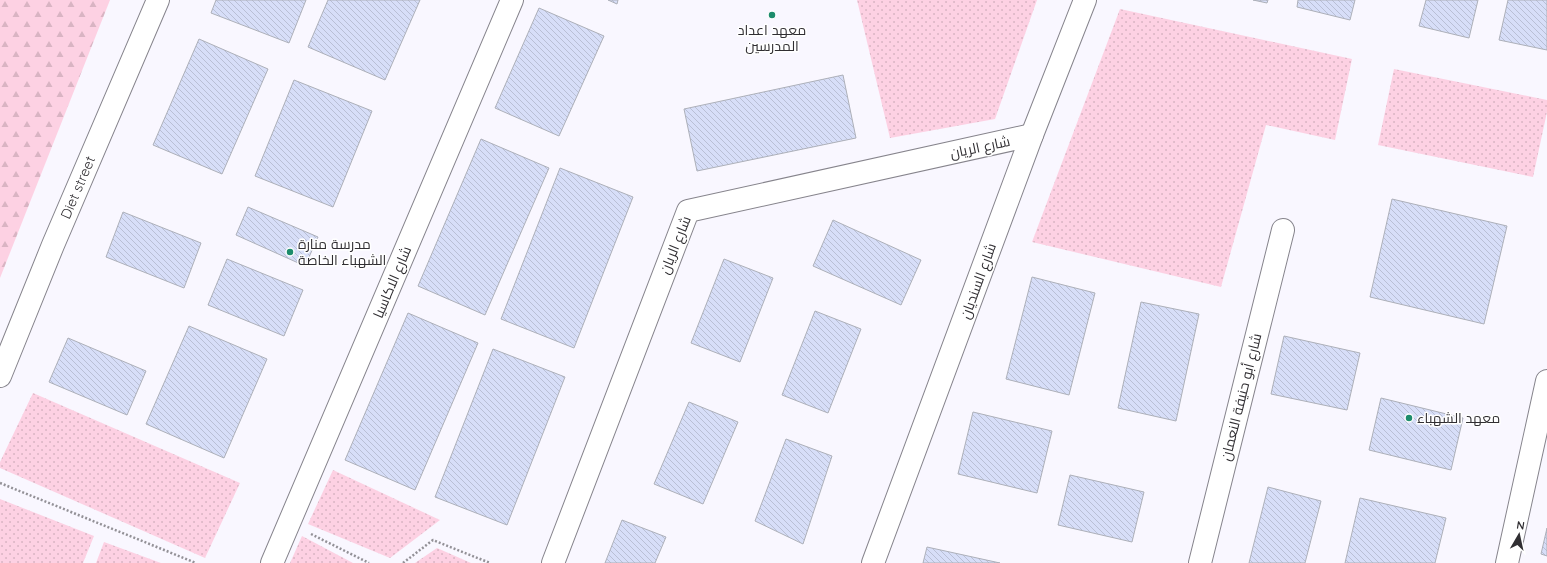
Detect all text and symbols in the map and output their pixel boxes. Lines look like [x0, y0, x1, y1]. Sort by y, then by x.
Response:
marker: معهد اعداد المدرسين [767, 10, 777, 20]
place label: معهد اعداد المدرسين [738, 21, 806, 55]
street label: شارع الريان [948, 132, 1012, 162]
street label: Diet street [56, 153, 99, 222]
street label: شارع الريان [655, 213, 695, 277]
place label: مدرسة منارة الشهباء الخاصة [298, 235, 386, 269]
street label: شارع السنديان [956, 241, 1000, 321]
street label: شارع الاكاسيا [369, 243, 415, 321]
marker: مدرسة منارة الشهباء الخاصة [285, 247, 295, 257]
street label: شارع أبو حنيفة النعمان [1216, 331, 1266, 463]
place label: معهد الشهباء [1417, 409, 1500, 427]
marker: معهد الشهباء [1404, 413, 1414, 423]
north arrow [1499, 515, 1539, 555]
text: N [1515, 518, 1526, 533]

